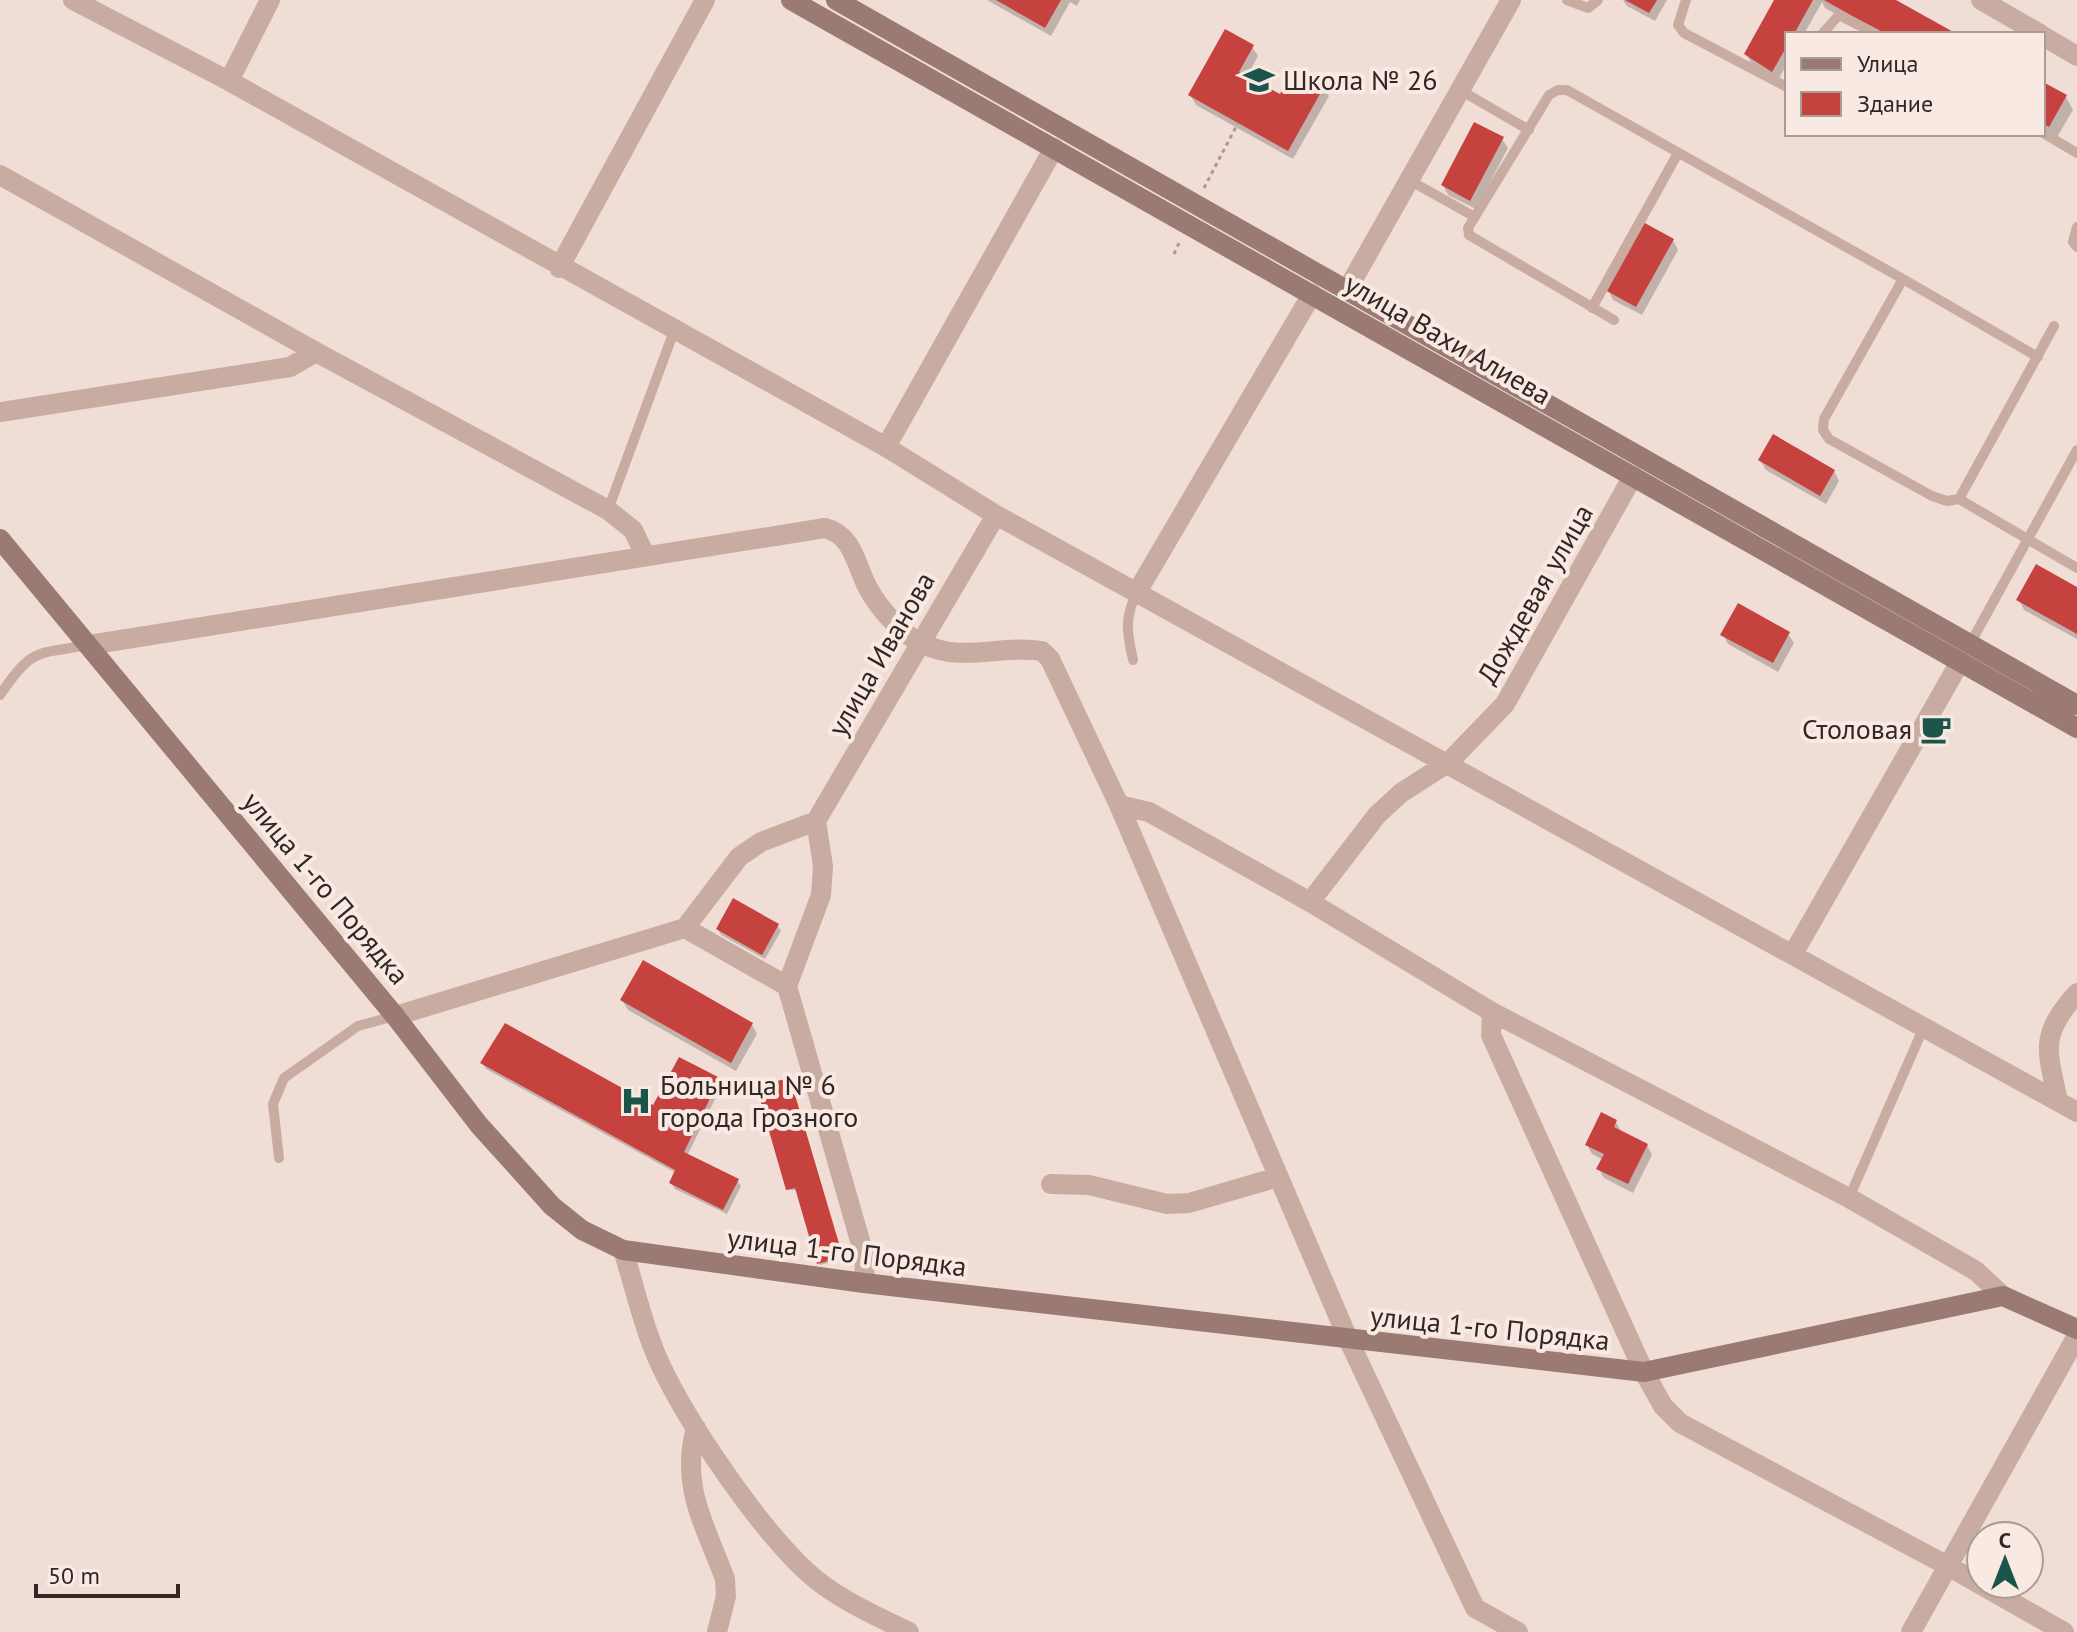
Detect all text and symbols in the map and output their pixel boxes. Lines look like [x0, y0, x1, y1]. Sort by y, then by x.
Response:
legend [1785, 32, 2045, 136]
text: Улица [1857, 48, 1918, 79]
place label: Школа № 26 [1283, 61, 1438, 98]
school or university icon: Школа № 26 [1242, 63, 1276, 97]
text: Здание [1857, 88, 1933, 119]
street label: улица Вахи Алиева [1338, 264, 1558, 413]
street label: Дождевая улица [1468, 497, 1601, 690]
street label: улица Иванова [819, 565, 943, 743]
place label: Столовая [1802, 710, 1912, 747]
cafe icon: Столовая [1919, 712, 1953, 746]
street label: улица 1-го Порядка [235, 784, 418, 992]
place label: Больница № 6 города Грозного [660, 1066, 858, 1135]
hospital icon: Больница № 6 города Грозного [619, 1084, 653, 1118]
street label: улица 1-го Порядка [725, 1218, 969, 1285]
street label: улица 1-го Порядка [1368, 1297, 1612, 1358]
north arrow [1965, 1520, 2045, 1600]
text: С [1999, 1526, 2011, 1554]
scale bar [36, 1548, 178, 1598]
text: 50 m [48, 1560, 100, 1591]

